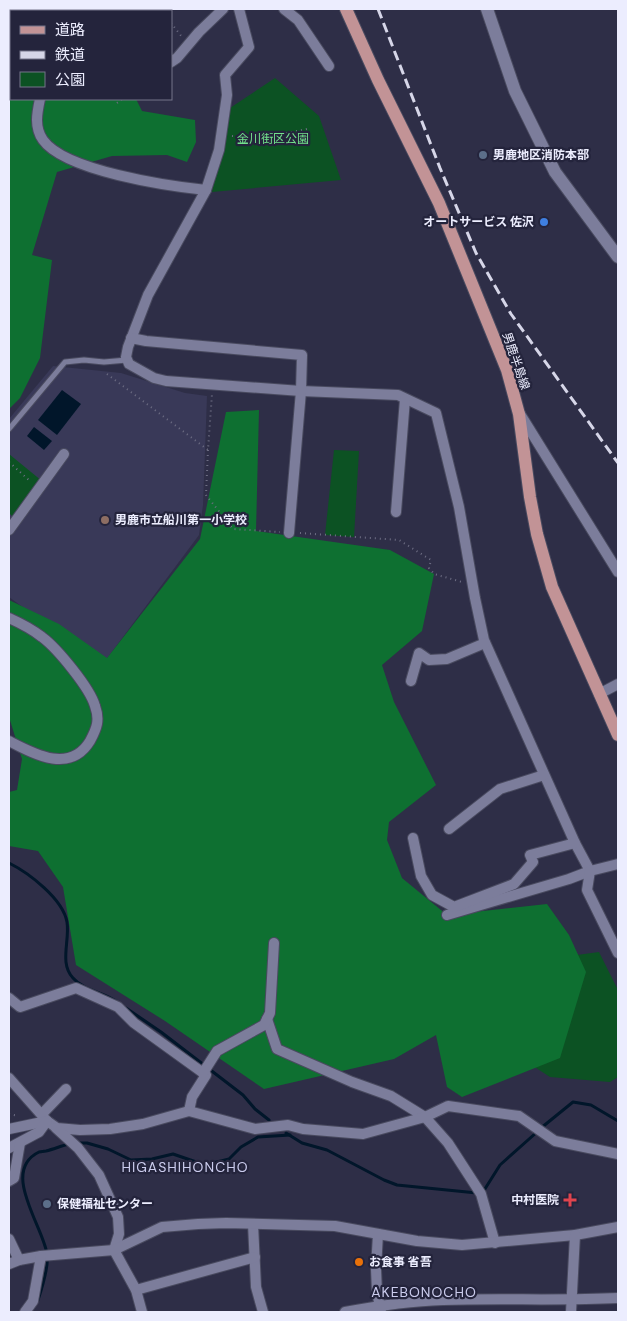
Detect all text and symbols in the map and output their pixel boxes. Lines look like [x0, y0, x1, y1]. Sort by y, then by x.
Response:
legend [10, 10, 172, 100]
text: 道路 [55, 20, 85, 40]
text: 鉄道 [55, 45, 85, 65]
text: 公園 [55, 70, 85, 90]
park label: 金川街区公園 [237, 131, 309, 147]
place label: 男鹿地区消防本部 [493, 147, 589, 163]
marker: 男鹿地区消防本部 [477, 149, 489, 161]
place label: オートサービス 佐沢 [423, 214, 534, 230]
marker: オートサービス 佐沢 [538, 216, 550, 228]
street label: 男鹿半島線 [499, 330, 533, 392]
place label: 男鹿市立船川第一小学校 [115, 512, 247, 528]
marker: 男鹿市立船川第一小学校 [99, 514, 111, 526]
district label: HIGASHIHONCHO [121, 1158, 249, 1176]
place label: 中村医院 [511, 1192, 559, 1208]
marker: 中村医院 [563, 1193, 577, 1207]
place label: 保健福祉センター [57, 1196, 153, 1212]
marker: 保健福祉センター [41, 1198, 53, 1210]
place label: お食事 省吾 [369, 1254, 432, 1270]
marker: お食事 省吾 [353, 1256, 365, 1268]
district label: AKEBONOCHO [371, 1283, 477, 1301]

